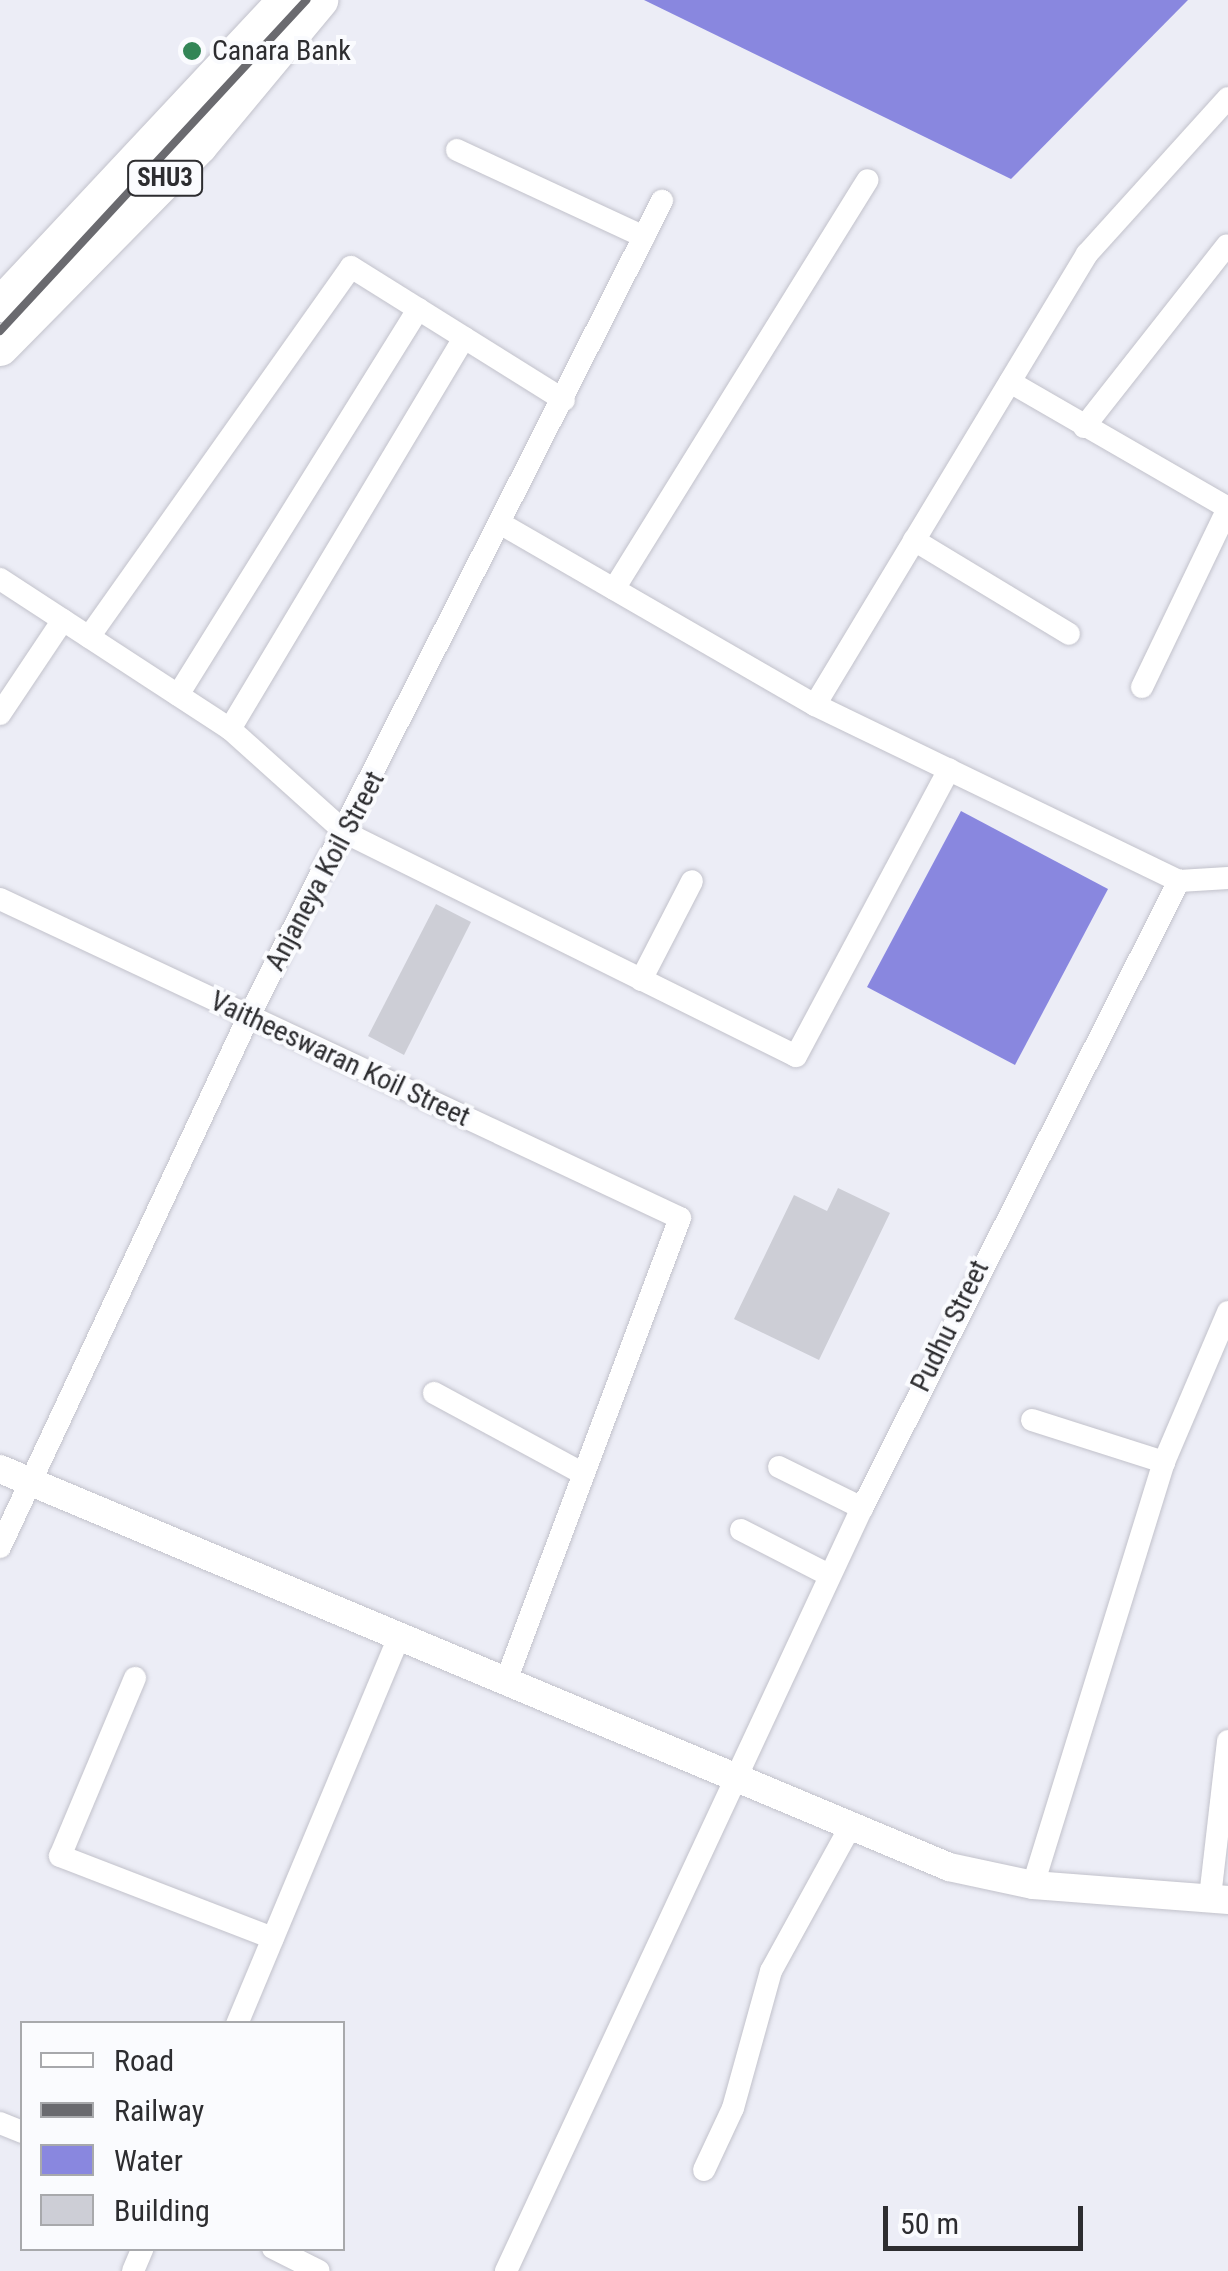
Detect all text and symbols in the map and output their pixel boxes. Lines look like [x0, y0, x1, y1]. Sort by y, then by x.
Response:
place label: Canara Bank [212, 34, 351, 68]
marker: Canara Bank [181, 40, 203, 62]
road number: SHU3 [125, 158, 205, 198]
street label: Anjaneya Koil Street [258, 766, 392, 976]
street label: Vaitheeswaran Koil Street [205, 984, 475, 1134]
street label: Pudhu Street [904, 1255, 996, 1397]
legend [20, 2021, 345, 2251]
text: Road [114, 2043, 174, 2078]
text: Railway [114, 2093, 204, 2128]
text: Water [114, 2143, 183, 2178]
scale bar [888, 2186, 1088, 2248]
text: Building [114, 2193, 210, 2228]
text: 50 m [900, 2206, 959, 2241]

